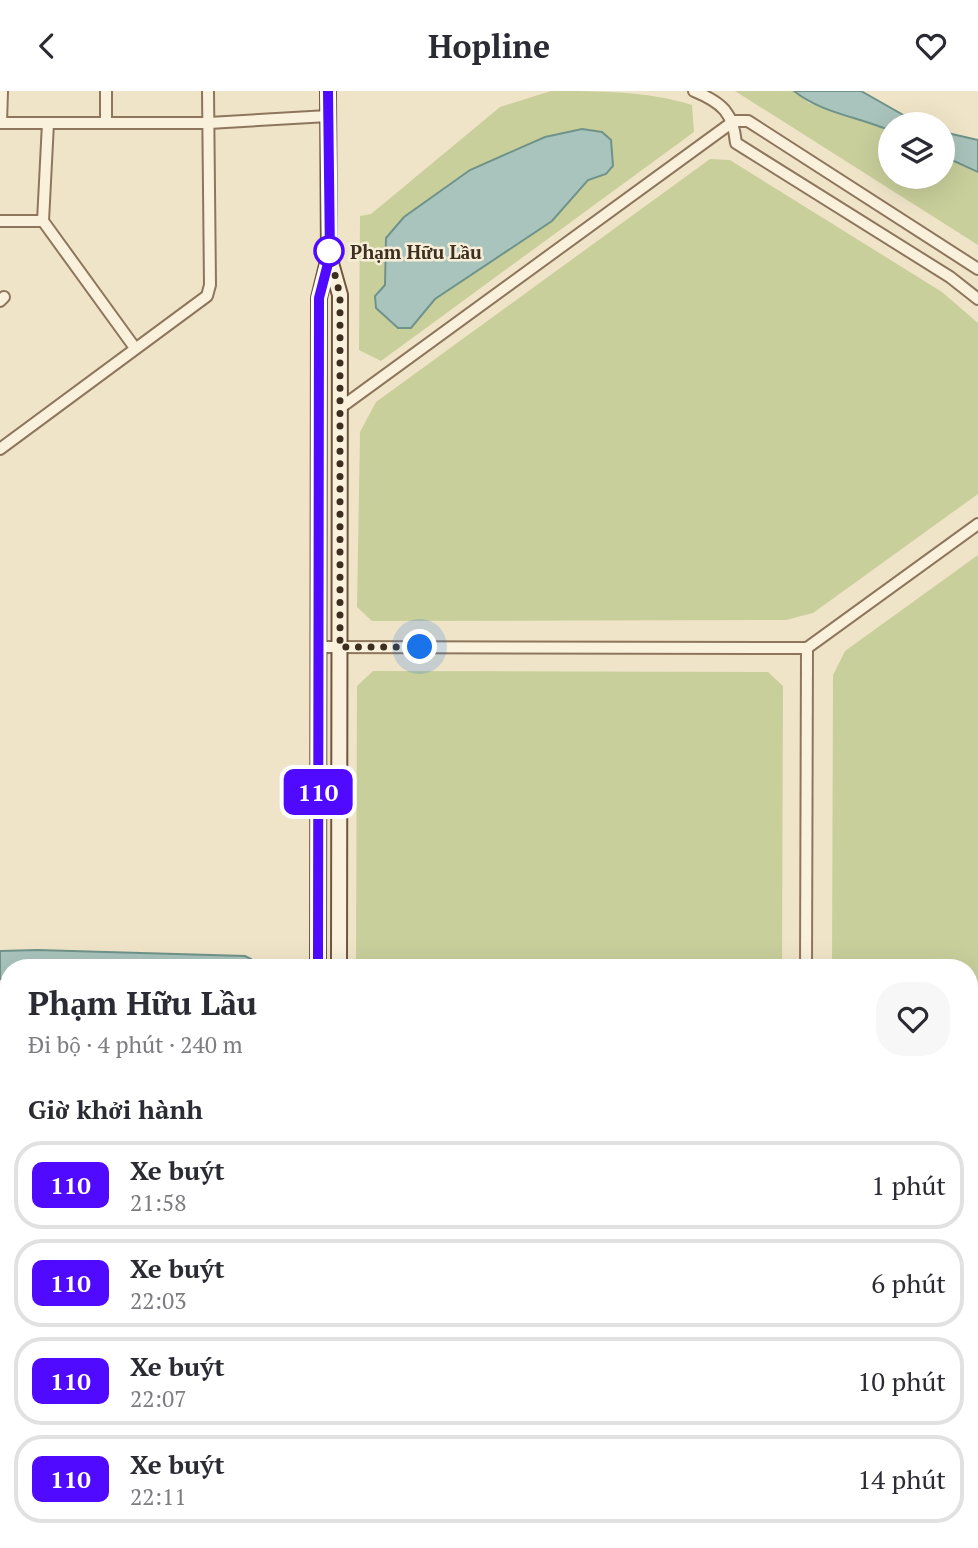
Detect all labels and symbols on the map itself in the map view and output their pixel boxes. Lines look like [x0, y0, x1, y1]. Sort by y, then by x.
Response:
marker: Phạm Hữu Lầu [314, 236, 344, 266]
place label: Phạm Hữu Lầu [350, 239, 482, 264]
your location [402, 629, 437, 664]
line badge: 110 [278, 769, 358, 815]

